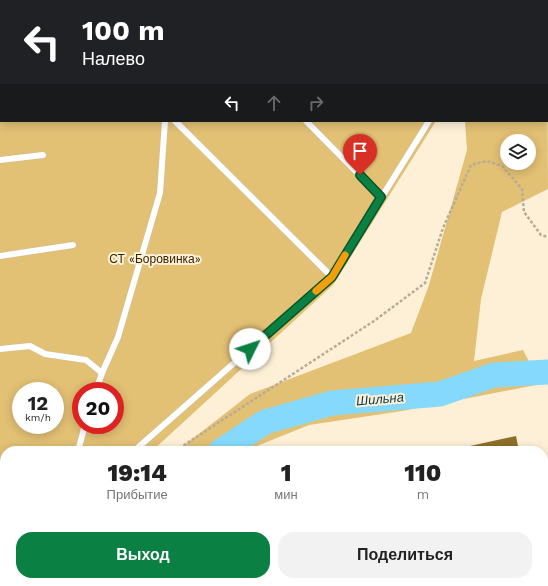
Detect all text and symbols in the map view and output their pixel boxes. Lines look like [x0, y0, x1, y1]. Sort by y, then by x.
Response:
text: 100 m [82, 14, 165, 47]
icon: left [16, 16, 68, 68]
text: Налево [82, 48, 145, 69]
icon: left [221, 92, 243, 114]
icon: ahead [263, 92, 285, 114]
icon: right [305, 92, 327, 114]
pin [343, 134, 377, 175]
map controls [500, 134, 536, 170]
button: layers [500, 134, 536, 170]
icon: arrive [349, 140, 371, 162]
park label: СТ «Боровинка» [109, 252, 201, 266]
position arrow [229, 328, 271, 370]
speed limit sign: 20 [72, 382, 124, 434]
water label: Шильна [356, 389, 404, 409]
text: 12 [28, 391, 48, 415]
text: km/h [25, 412, 51, 423]
text: 19:14 [107, 459, 167, 487]
text: 1 [281, 459, 291, 487]
text: 110 [404, 459, 441, 487]
text: Прибытие [107, 487, 168, 502]
text: мин [274, 487, 298, 502]
text: m [417, 487, 429, 502]
button: Выход [16, 532, 270, 578]
button: Поделиться [278, 532, 532, 578]

